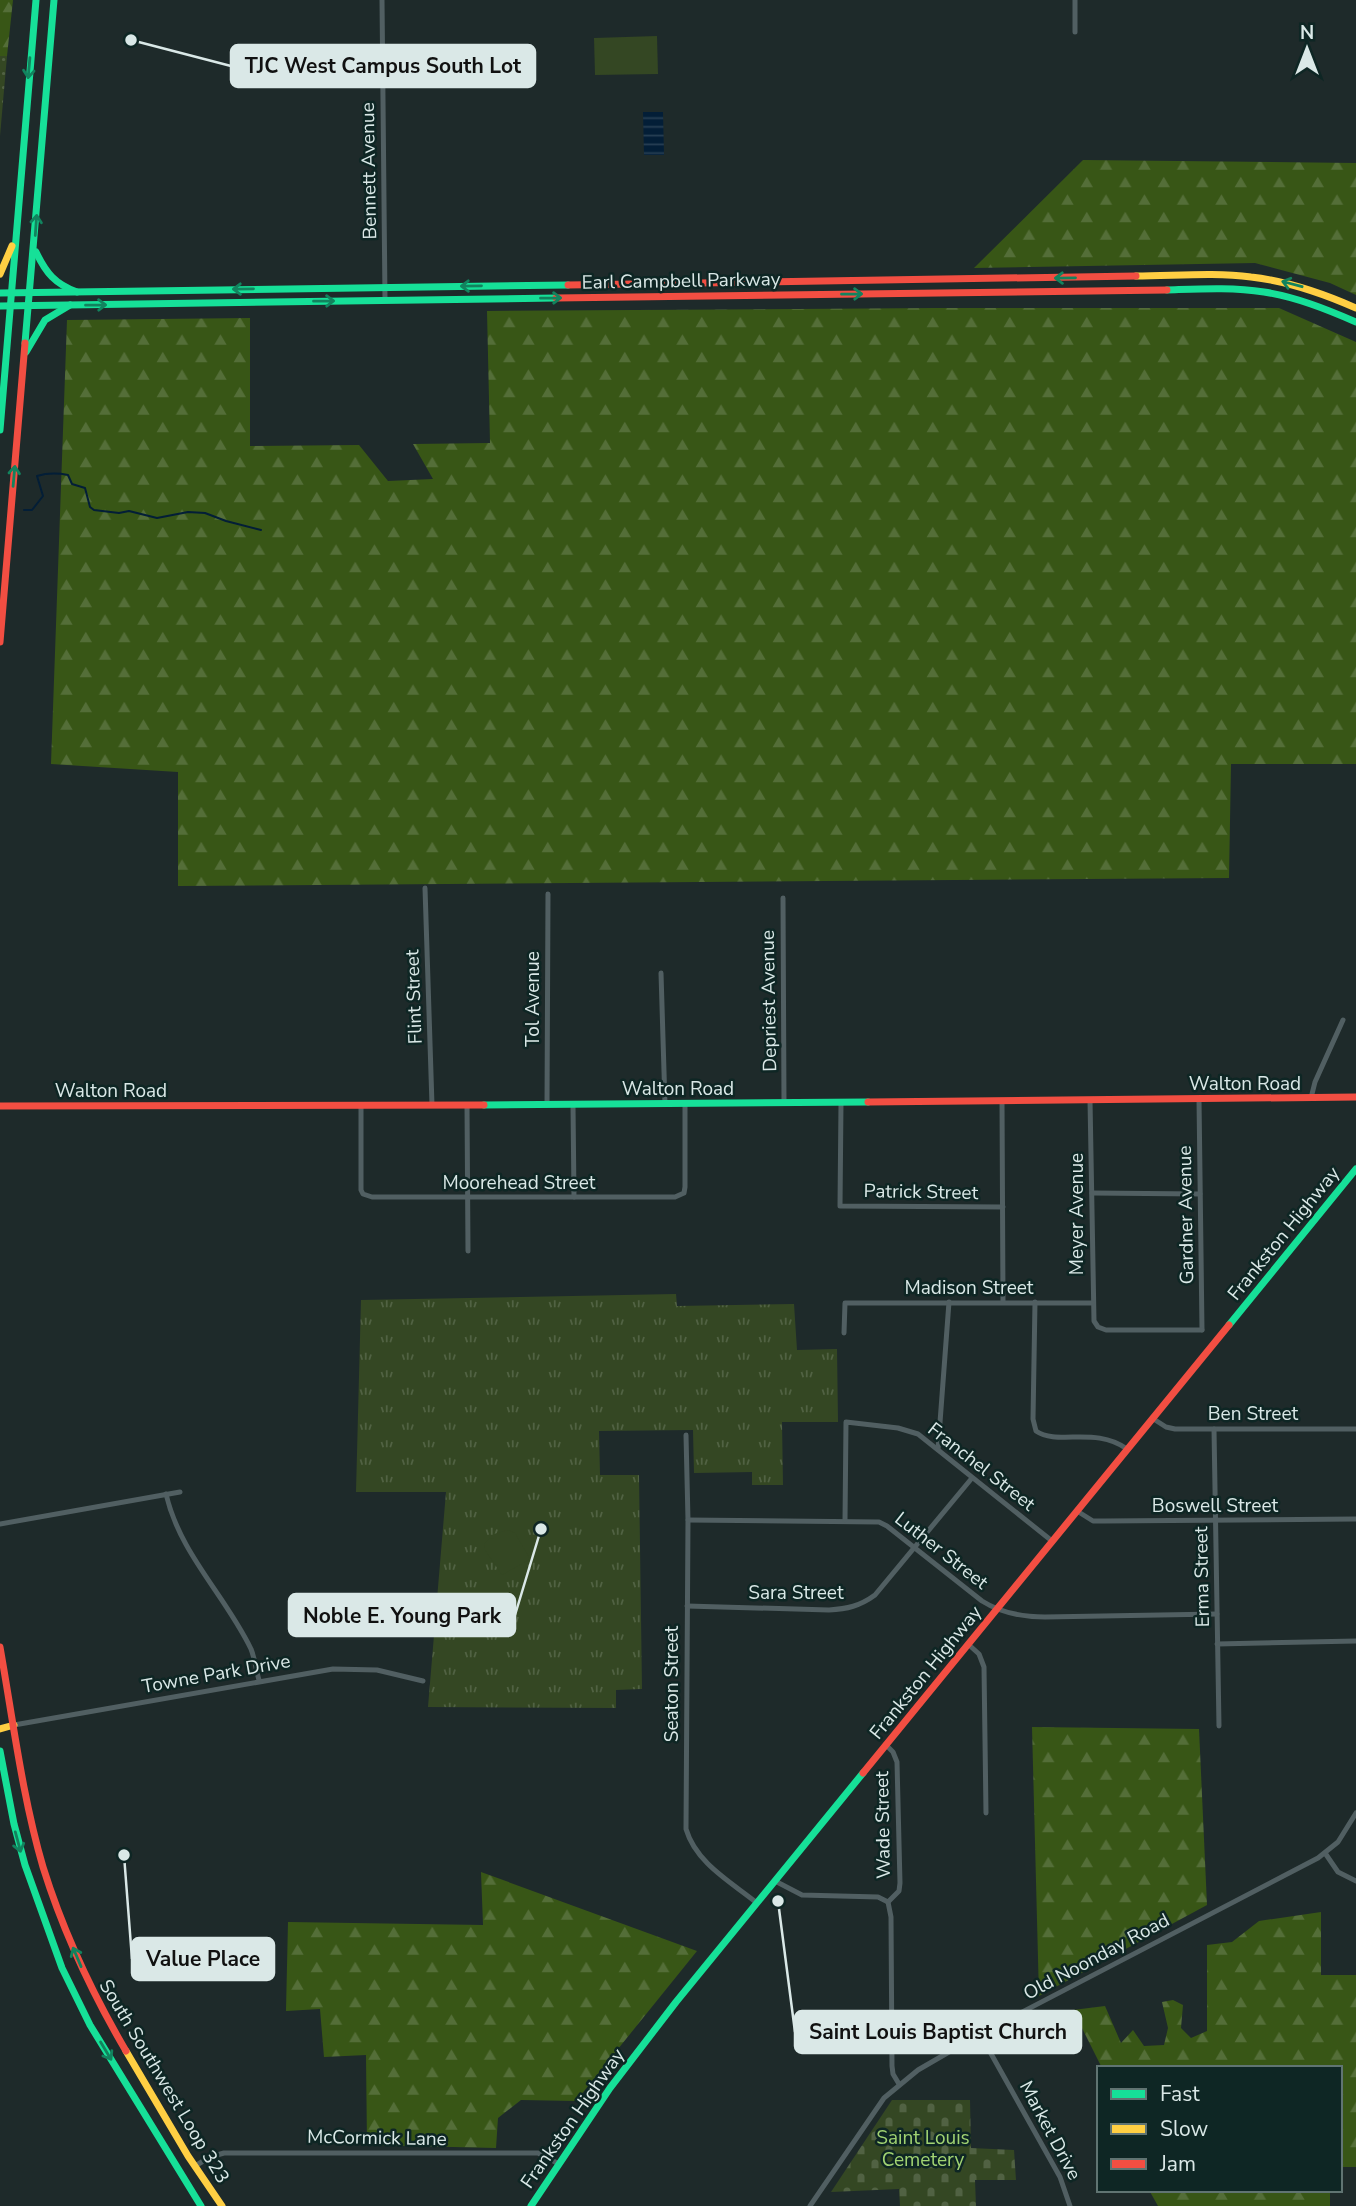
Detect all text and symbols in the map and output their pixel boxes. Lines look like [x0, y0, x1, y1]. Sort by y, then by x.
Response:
north arrow [1272, 14, 1342, 84]
text: N [1300, 20, 1314, 46]
callout: TJC West Campus South Lot [231, 45, 535, 87]
text: TJC West Campus South Lot [245, 52, 522, 80]
one-way arrow [23, 56, 36, 79]
street label: Bennett Avenue [355, 102, 383, 240]
one-way arrow [30, 214, 43, 237]
street label: Earl Campbell Parkway [581, 266, 781, 296]
one-way arrow [1054, 271, 1077, 284]
one-way arrow [1281, 277, 1304, 290]
one-way arrow [459, 279, 482, 293]
one-way arrow [232, 282, 255, 296]
one-way arrow [841, 287, 864, 301]
one-way arrow [540, 291, 563, 305]
one-way arrow [312, 294, 335, 308]
one-way arrow [85, 298, 108, 312]
one-way arrow [8, 465, 21, 488]
street label: Depriest Avenue [755, 930, 783, 1072]
street label: Flint Street [399, 949, 429, 1045]
street label: Tol Avenue [520, 951, 546, 1047]
street label: Walton Road [1189, 1071, 1301, 1097]
street label: Walton Road [622, 1076, 734, 1102]
street label: Walton Road [55, 1078, 167, 1104]
street label: Gardner Avenue [1172, 1145, 1200, 1285]
street label: Meyer Avenue [1064, 1153, 1090, 1275]
street label: Frankston Highway [1222, 1161, 1346, 1306]
street label: Moorehead Street [443, 1170, 596, 1196]
street label: Patrick Street [863, 1178, 979, 1206]
street label: Madison Street [904, 1275, 1034, 1301]
street label: Ben Street [1208, 1401, 1299, 1427]
street label: Franchel Street [922, 1417, 1041, 1517]
street label: Boswell Street [1152, 1493, 1278, 1519]
street label: Luther Street [889, 1506, 994, 1596]
street label: Erma Street [1188, 1526, 1216, 1628]
street label: Sara Street [748, 1580, 844, 1606]
callout: Noble E. Young Park [289, 1594, 515, 1636]
street label: Frankston Highway [864, 1600, 988, 1745]
text: Noble E. Young Park [303, 1602, 502, 1630]
street label: Seaton Street [659, 1625, 685, 1742]
street label: Towne Park Drive [140, 1648, 292, 1700]
street label: Wade Street [869, 1771, 897, 1879]
one-way arrow [13, 1831, 26, 1853]
street label: Old Noonday Road [1019, 1907, 1174, 2006]
callout: Value Place [132, 1938, 274, 1980]
text: Value Place [145, 1945, 260, 1973]
one-way arrow [69, 1947, 82, 1969]
street label: South Southwest Loop 323 [93, 1975, 235, 2188]
callout: Saint Louis Baptist Church [795, 2011, 1081, 2053]
text: Saint Louis Baptist Church [809, 2018, 1067, 2046]
one-way arrow [99, 2040, 113, 2060]
street label: Frankston Highway [515, 2043, 631, 2194]
legend [1097, 2066, 1342, 2192]
street label: Market Drive [1013, 2076, 1087, 2185]
text: Fast [1160, 2080, 1200, 2108]
text: Slow [1160, 2115, 1209, 2143]
street label: McCormick Lane [307, 2124, 447, 2152]
park label: Saint Louis Cemetery [876, 2125, 970, 2173]
text: Jam [1159, 2150, 1196, 2178]

